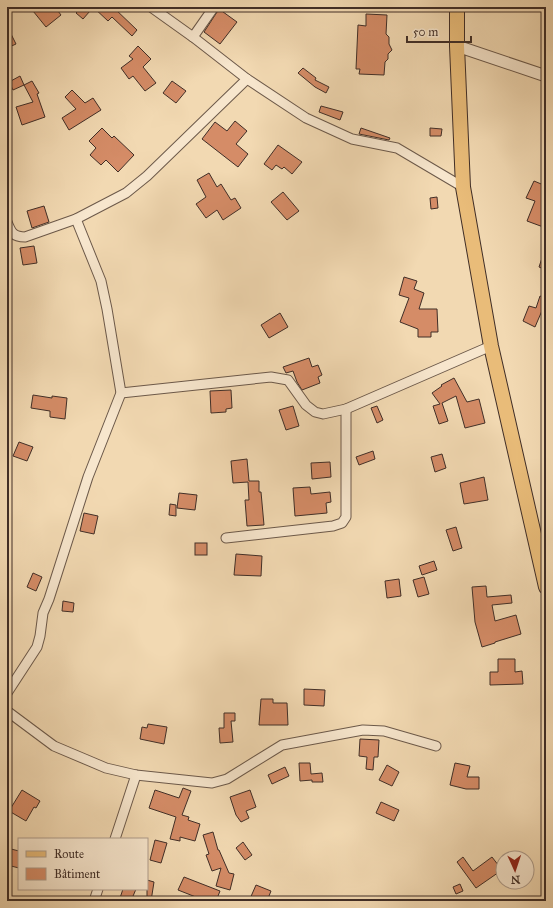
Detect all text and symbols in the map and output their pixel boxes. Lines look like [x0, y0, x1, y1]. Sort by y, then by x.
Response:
scale bar [407, 18, 471, 44]
text: 50 m [413, 25, 438, 39]
legend [18, 838, 148, 890]
text: Route [54, 847, 84, 861]
north arrow [495, 850, 535, 890]
text: Bâtiment [54, 867, 101, 881]
text: N [510, 873, 521, 886]

